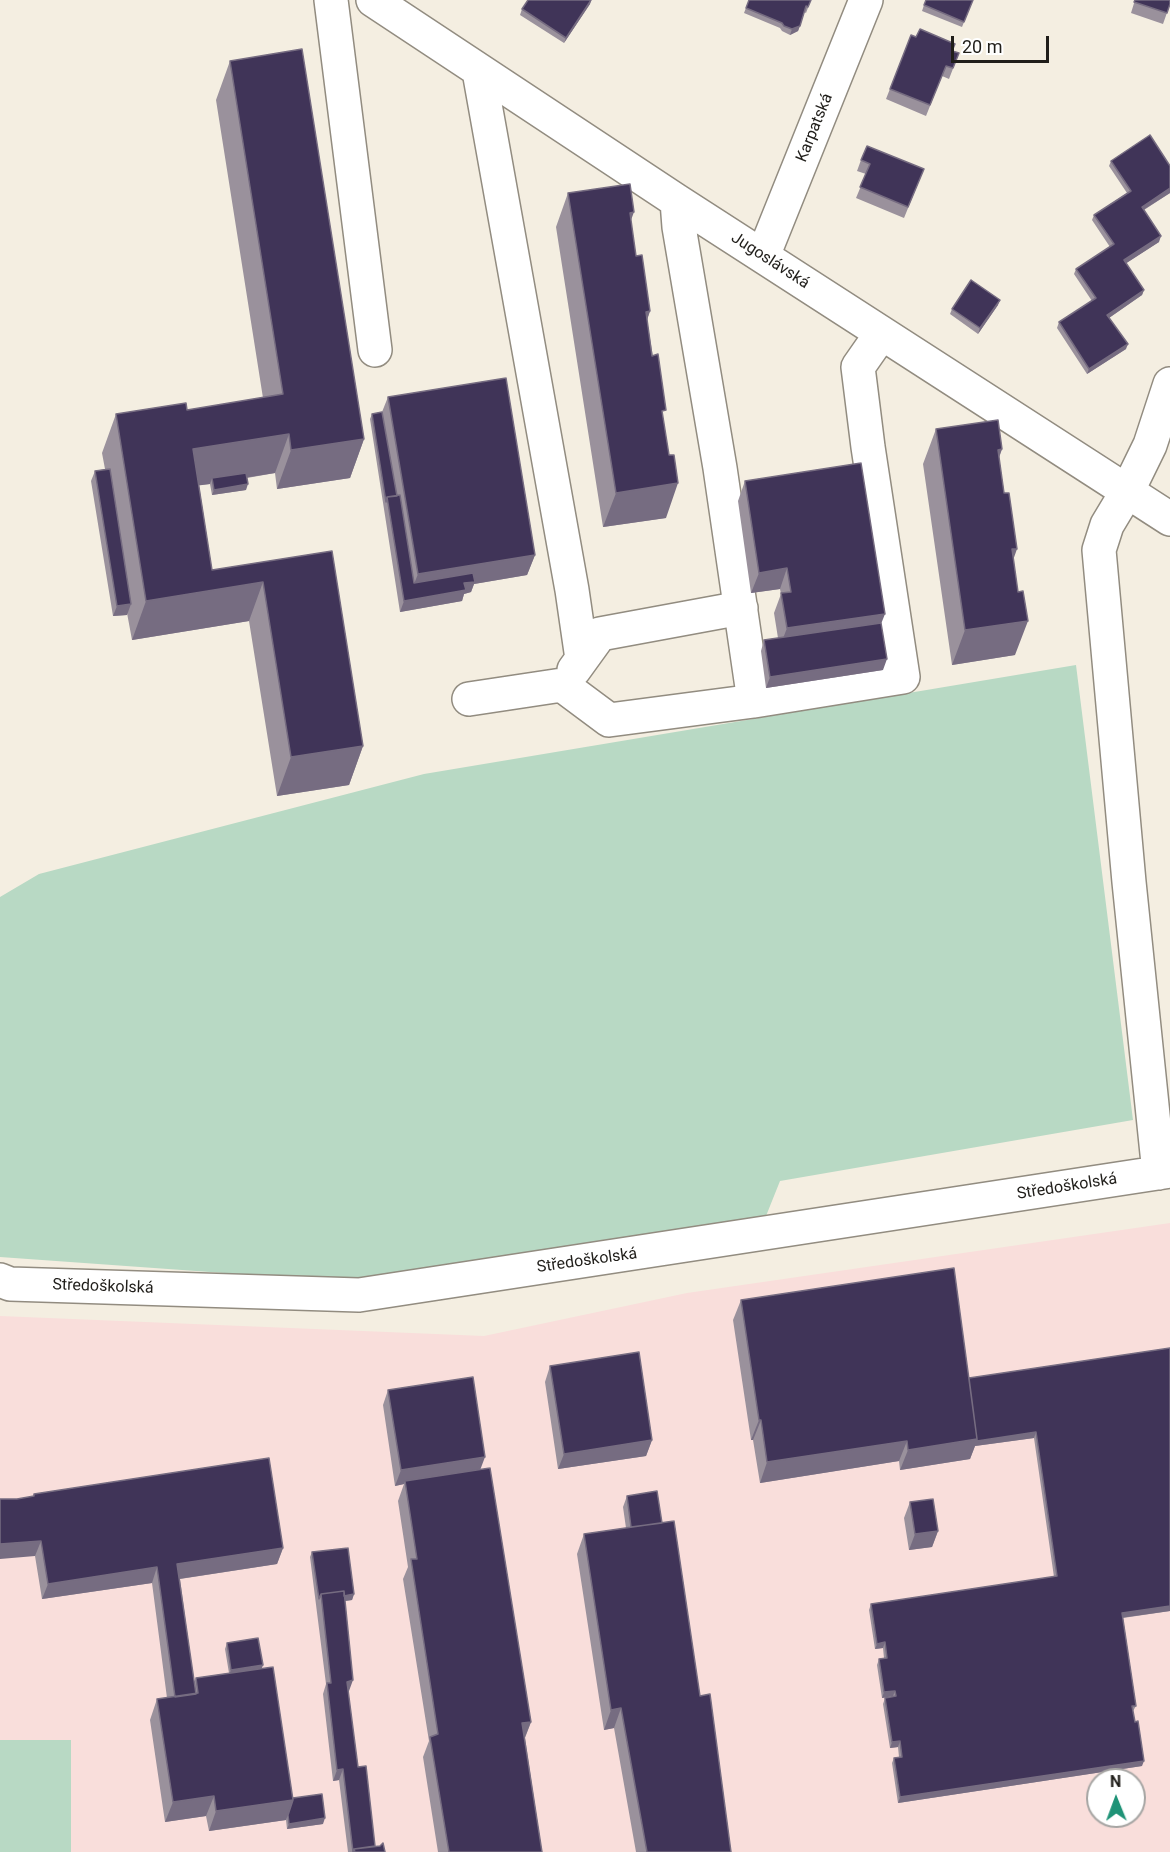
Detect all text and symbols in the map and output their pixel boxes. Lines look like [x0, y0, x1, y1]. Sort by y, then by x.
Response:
scale bar [954, 24, 1052, 62]
text: 20 m [962, 36, 1002, 57]
street label: Karpatská [793, 91, 837, 165]
street label: Jugoslávská [727, 229, 813, 293]
street label: Středoškolská [1016, 1170, 1118, 1204]
street label: Středoškolská [536, 1244, 638, 1278]
street label: Středoškolská [52, 1276, 154, 1298]
north arrow [1086, 1768, 1146, 1828]
text: N [1110, 1772, 1122, 1791]

